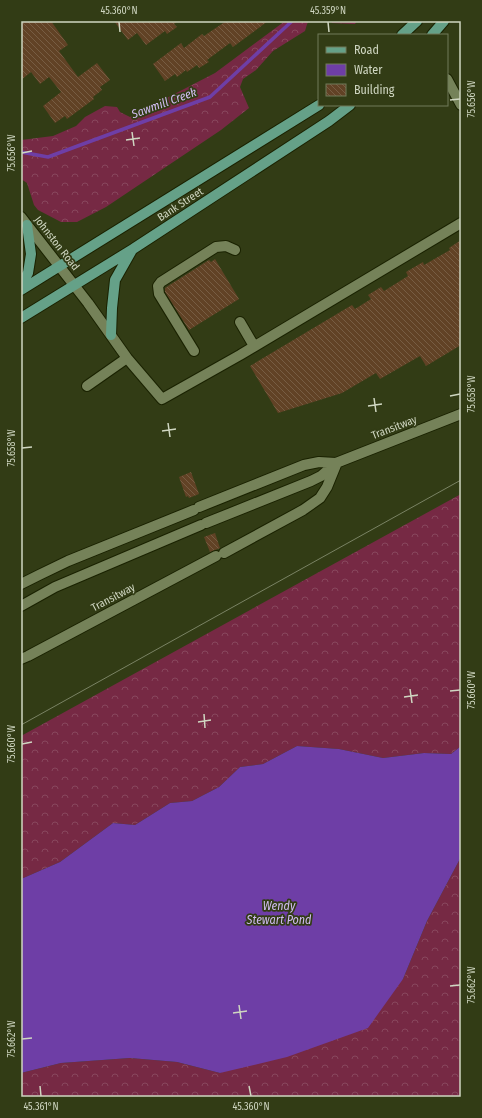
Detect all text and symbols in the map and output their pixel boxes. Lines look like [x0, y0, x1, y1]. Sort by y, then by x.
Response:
text: 45.360°N [101, 5, 137, 17]
text: 45.359°N [310, 5, 346, 17]
legend [318, 34, 448, 106]
text: Road [354, 43, 379, 57]
text: Water [354, 63, 383, 77]
text: 75.656°W [466, 80, 478, 118]
text: Building [354, 83, 395, 97]
water label: Sawmill Creek [129, 85, 198, 122]
text: 75.656°W [6, 134, 18, 172]
street label: Bank Street [155, 185, 206, 224]
street label: Johnston Road [31, 214, 82, 273]
text: 75.658°W [466, 375, 478, 413]
street label: Transitway [370, 413, 419, 442]
text: 75.658°W [6, 429, 18, 467]
street label: Transitway [89, 580, 137, 614]
text: 75.660°W [466, 671, 478, 709]
text: 75.660°W [6, 725, 18, 763]
water label: Wendy Stewart Pond [246, 899, 312, 927]
text: 75.662°W [466, 966, 478, 1003]
text: 75.662°W [6, 1020, 18, 1057]
text: 45.361°N [23, 1101, 59, 1113]
text: 45.360°N [233, 1101, 269, 1113]

